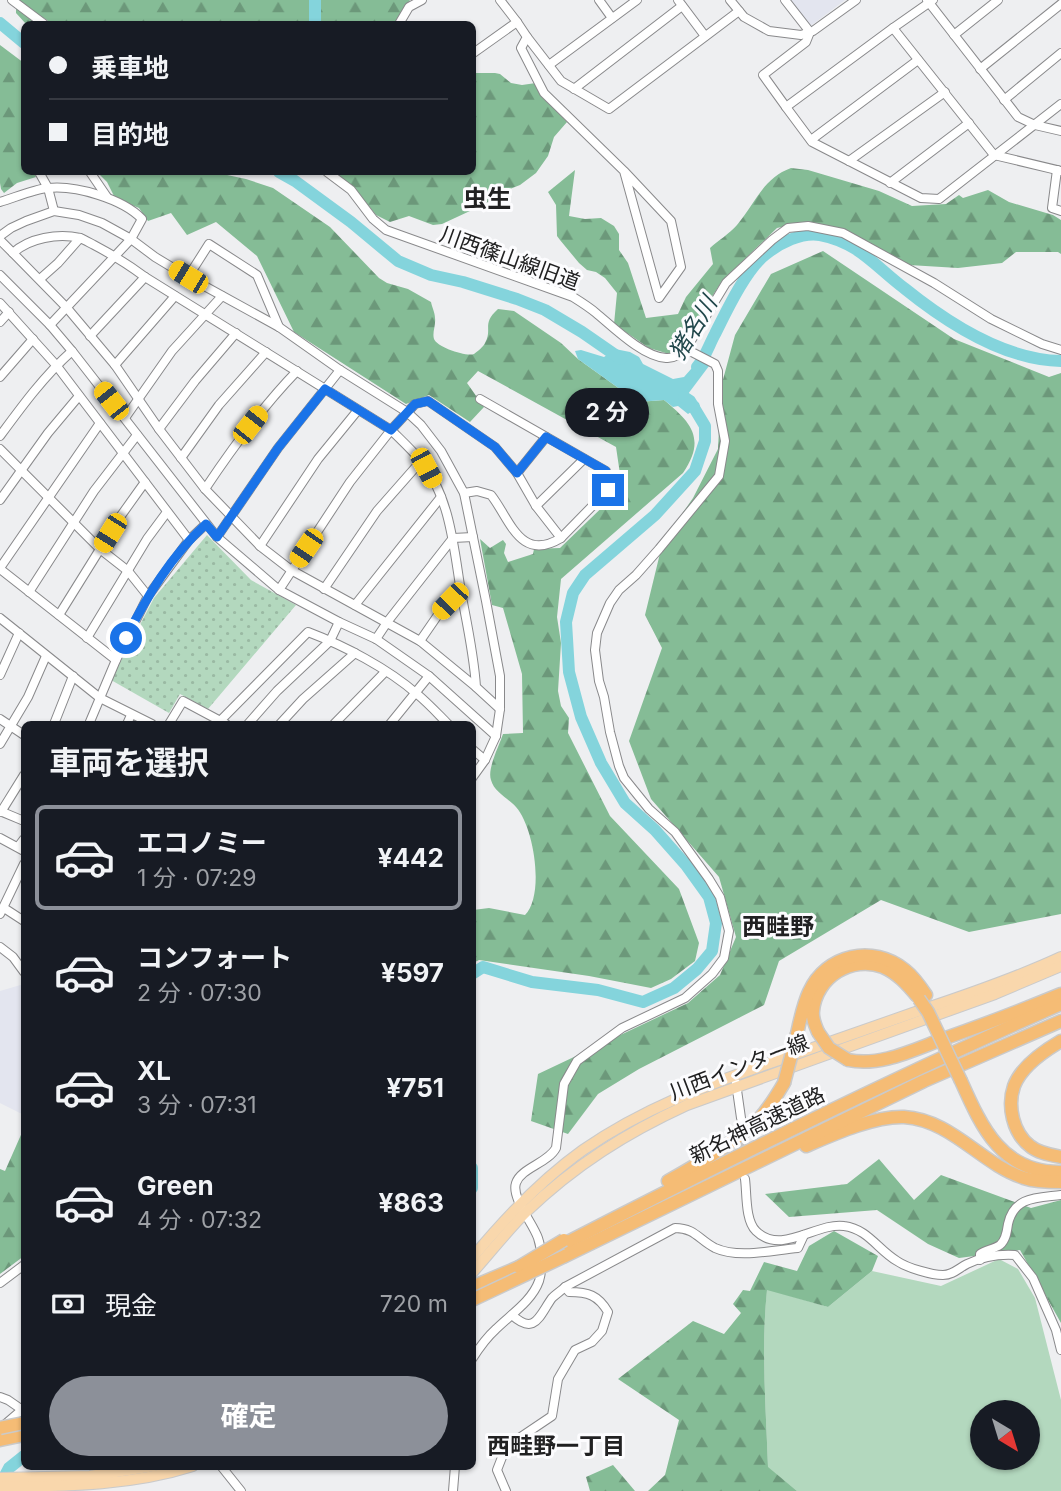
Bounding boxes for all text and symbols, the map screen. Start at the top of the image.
text: 乗車地 [91,52,169,83]
text: 目的地 [91,119,169,150]
district label: 虫生 [463,184,511,213]
street label: 川西篠山線旧道 [437,221,583,295]
car [165,257,212,297]
water label: 猪名川 [663,289,724,365]
car [90,378,133,424]
callout: 2 分 [566,388,650,438]
text: 2 分 [586,398,628,426]
car [229,402,272,448]
car [407,445,446,491]
route end [592,474,624,506]
car [90,510,131,556]
car [286,525,327,571]
car [428,579,473,623]
route start [110,622,142,654]
text: 車両を選択 [49,743,209,782]
icon: car [53,826,116,889]
text: エコノミー [137,827,267,858]
text: ¥442 [378,842,444,873]
text: 1 分 · 07:29 [137,864,257,892]
district label: 西畦野 [742,912,814,941]
icon: car [53,941,116,1004]
text: コンフォート [137,942,292,973]
text: ¥597 [381,957,444,988]
text: 2 分 · 07:30 [137,979,262,1007]
street label: 川西インター線 [666,1029,812,1105]
text: XL [137,1055,171,1086]
icon: car [53,1056,116,1119]
text: ¥751 [386,1072,444,1103]
street label: 新名神高速道路 [685,1082,829,1168]
text: 3 分 · 07:31 [137,1091,257,1119]
text: Green [137,1170,214,1201]
icon: car [53,1171,116,1234]
text: ¥863 [379,1187,444,1218]
text: 4 分 · 07:32 [137,1206,262,1234]
icon: cash [49,1285,87,1323]
text: 現金 [105,1290,157,1321]
text: 720 m [380,1290,448,1318]
button: 確定 [49,1376,448,1456]
north arrow [970,1400,1040,1470]
map controls [970,1400,1040,1470]
district label: 西畦野一丁目 [487,1432,625,1460]

